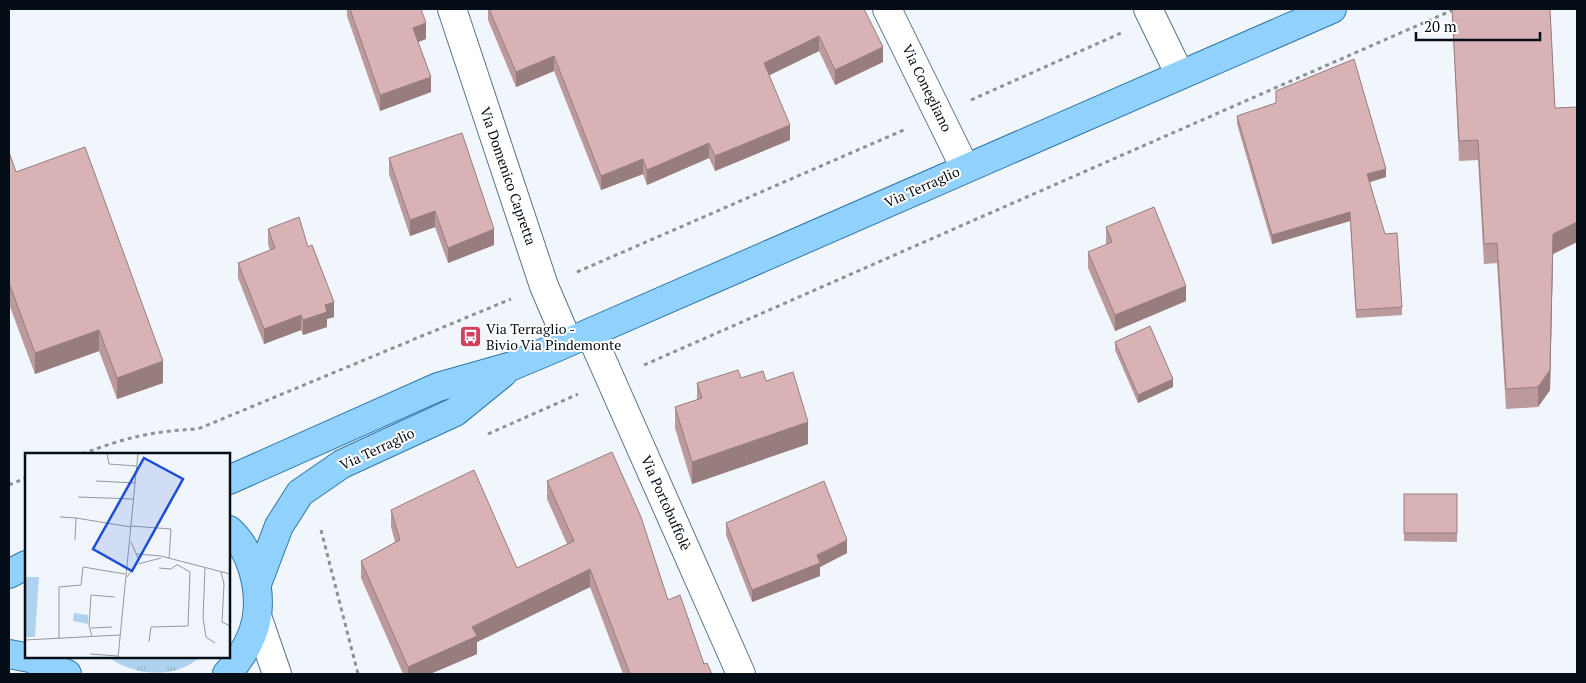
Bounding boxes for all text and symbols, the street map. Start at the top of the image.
scale bar [1416,10,1540,42]
text: 20 m [1424,16,1457,36]
street label: Via Conegliano [898,41,957,135]
street label: Via Domenico Capretta [476,104,541,247]
street label: Via Terraglio [881,161,963,212]
place label: Via Terraglio - Bivio Via Pindemonte [486,319,621,354]
bus stop icon: Via Terraglio - Bivio Via Pindemonte [458,325,482,349]
street label: Via Terraglio [336,423,417,474]
street label: Via Portobuffolè [637,452,696,553]
inset map [25,453,230,658]

